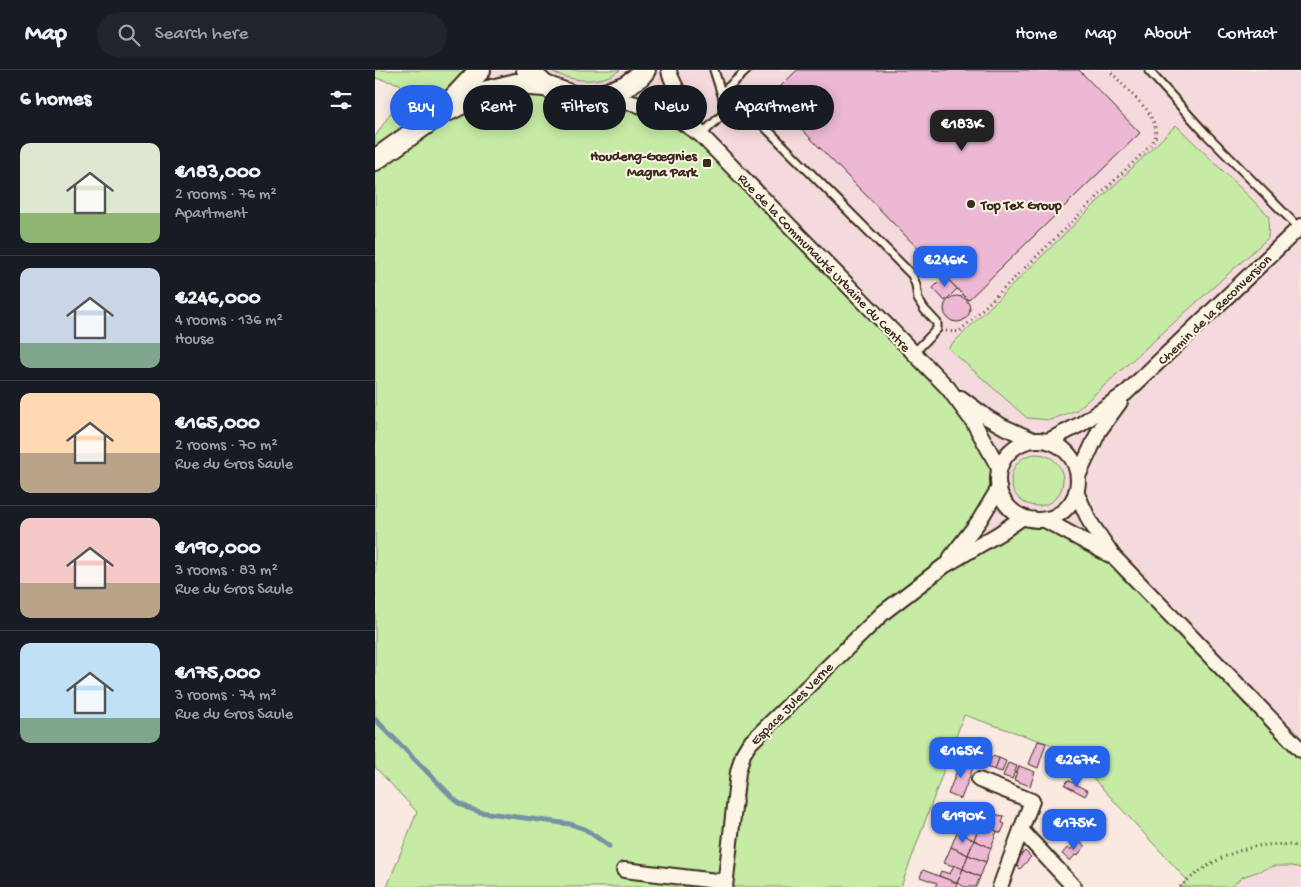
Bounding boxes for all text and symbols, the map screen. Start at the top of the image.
search box [97,12,447,57]
text: Map [25,20,67,49]
icon: search [115,21,143,49]
text: Search here [155,23,248,46]
text: Home [1015,24,1057,45]
text: Map [1085,24,1116,45]
text: About [1144,24,1190,45]
text: Contact [1218,24,1276,45]
chip: Buy [390,85,453,130]
chip: Rent [463,85,533,130]
chip: Filters [543,85,626,130]
chip: New [636,85,707,130]
chip: Apartment [717,85,834,130]
icon: filters [327,86,355,114]
text: 6 homes [20,88,91,113]
pin: €183K [927,109,997,152]
text: €183K [941,116,983,135]
place label: Houdeng-Gœgnies Magna Park [590,149,699,182]
marker: Houdeng-Gœgnies Magna Park [701,157,713,169]
text: €183,000 [175,161,261,186]
icon: home [60,163,120,223]
street label: Rue de la Communauté Urbaine du Centre [733,171,914,357]
text: 2 rooms · 76 m² [175,186,277,205]
marker: Top Tex Group [965,198,977,210]
place label: Top Tex Group [980,198,1062,215]
text: Apartment [175,205,247,224]
pin: €246K [910,246,980,288]
text: €246K [924,252,966,271]
street label: Chemin de la Reconversion [1155,252,1277,370]
text: €246,000 [175,287,261,312]
icon: home [60,288,120,348]
text: 4 rooms · 136 m² [175,312,283,331]
text: House [175,331,214,350]
text: €165,000 [175,412,260,437]
icon: home [60,413,120,473]
text: 2 rooms · 70 m² [175,437,278,456]
text: Rue du Gros Saule [175,456,293,475]
text: €190,000 [175,537,261,562]
icon: home [60,538,120,598]
text: 3 rooms · 83 m² [175,562,278,581]
text: Rue du Gros Saule [175,581,293,600]
street label: Espace Jules Verne [748,659,838,750]
text: €175,000 [175,662,260,687]
icon: home [60,663,120,723]
text: 3 rooms · 74 m² [175,687,277,706]
text: Rue du Gros Saule [175,706,293,725]
pin: €165K [926,736,996,779]
text: €165K [940,743,982,762]
pin: €267K [1042,746,1112,788]
text: €267K [1056,752,1098,771]
pin: €190K [928,802,998,844]
text: €190K [942,808,984,827]
pin: €175K [1039,808,1109,851]
text: €175K [1053,815,1095,834]

